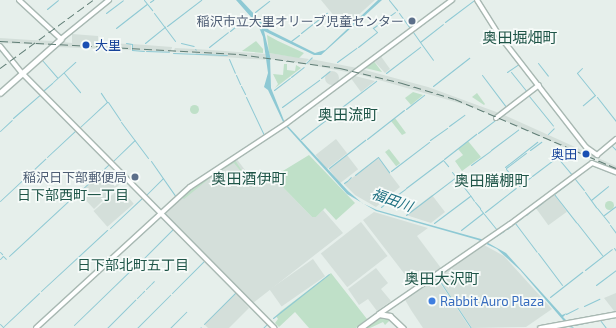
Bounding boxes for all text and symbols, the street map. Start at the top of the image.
place label: 稲沢市立大里オリーブ児童センター [196,13,404,29]
marker: 稲沢市立大里オリーブ児童センター [407,16,417,26]
district label: 奥田堀畑町 [483,29,557,47]
place label: 大里 [95,37,121,53]
marker: 大里 [80,39,92,51]
district label: 奥田流町 [318,106,378,124]
place label: 奥田 [551,146,577,162]
marker: 奥田 [580,148,592,160]
place label: 稲沢日下部郵便局 [23,169,127,185]
district label: 奥田酒伊町 [212,170,286,188]
marker: 稲沢日下部郵便局 [130,172,140,182]
district label: 奥田膳棚町 [455,172,529,190]
water label: 福田川 [369,185,415,215]
district label: 日下部西町一丁目 [17,187,129,203]
district label: 日下部北町五丁目 [77,257,189,273]
district label: 奥田大沢町 [405,270,479,288]
place label: Rabbit Auro Plaza [440,293,544,309]
marker: Rabbit Auro Plaza [427,296,437,306]

